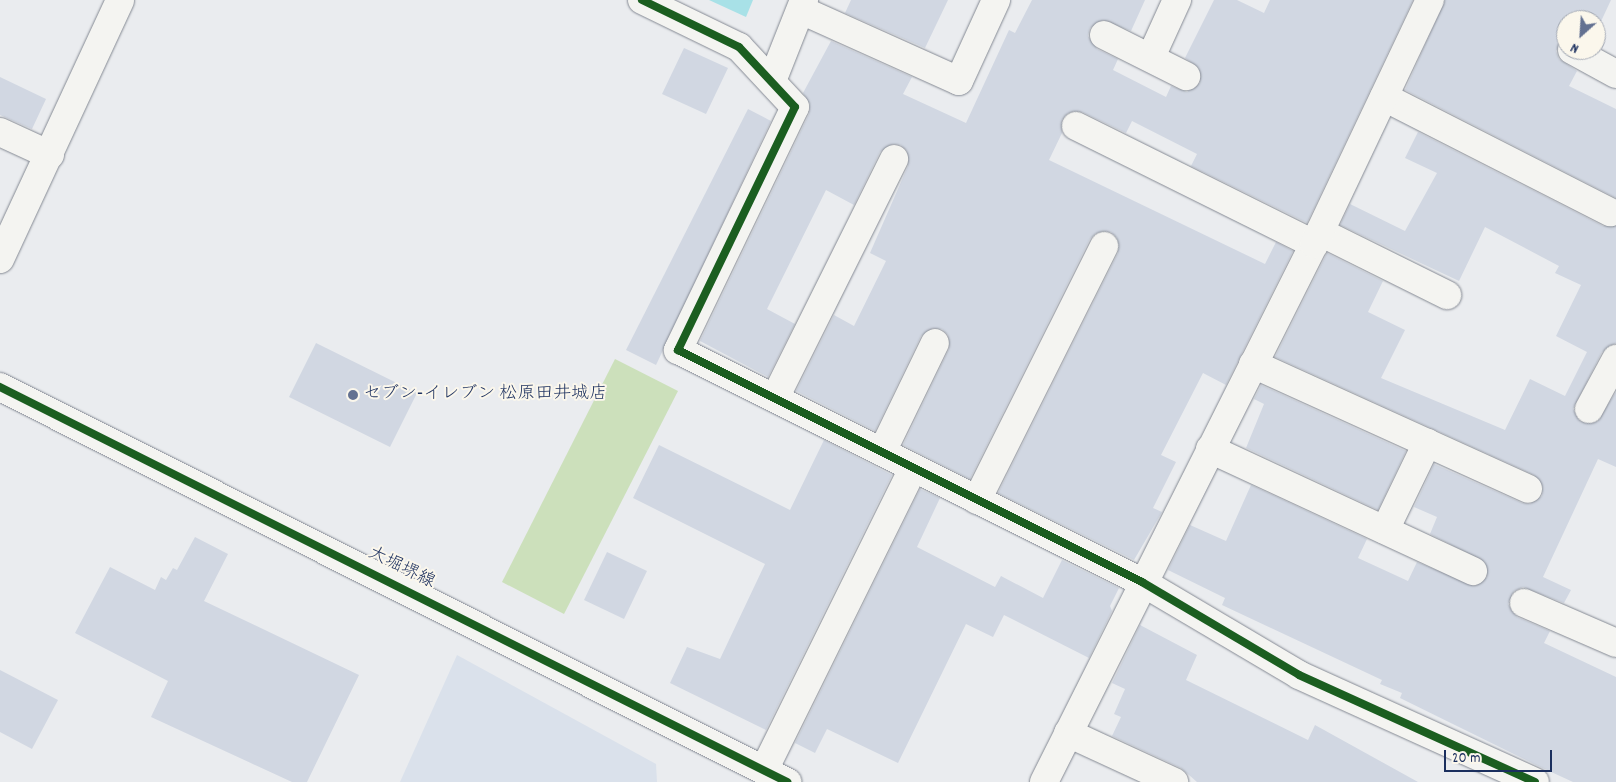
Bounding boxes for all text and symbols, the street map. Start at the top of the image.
north arrow [1556,10,1606,60]
text: N [1567,37,1582,58]
place label: セブン-イレブン 松原田井城店 [363,384,607,406]
marker: セブン-イレブン 松原田井城店 [347,389,359,401]
street label: 大堀堺線 [364,544,438,594]
scale bar [1446,740,1554,772]
text: 20 m [1452,748,1480,770]

